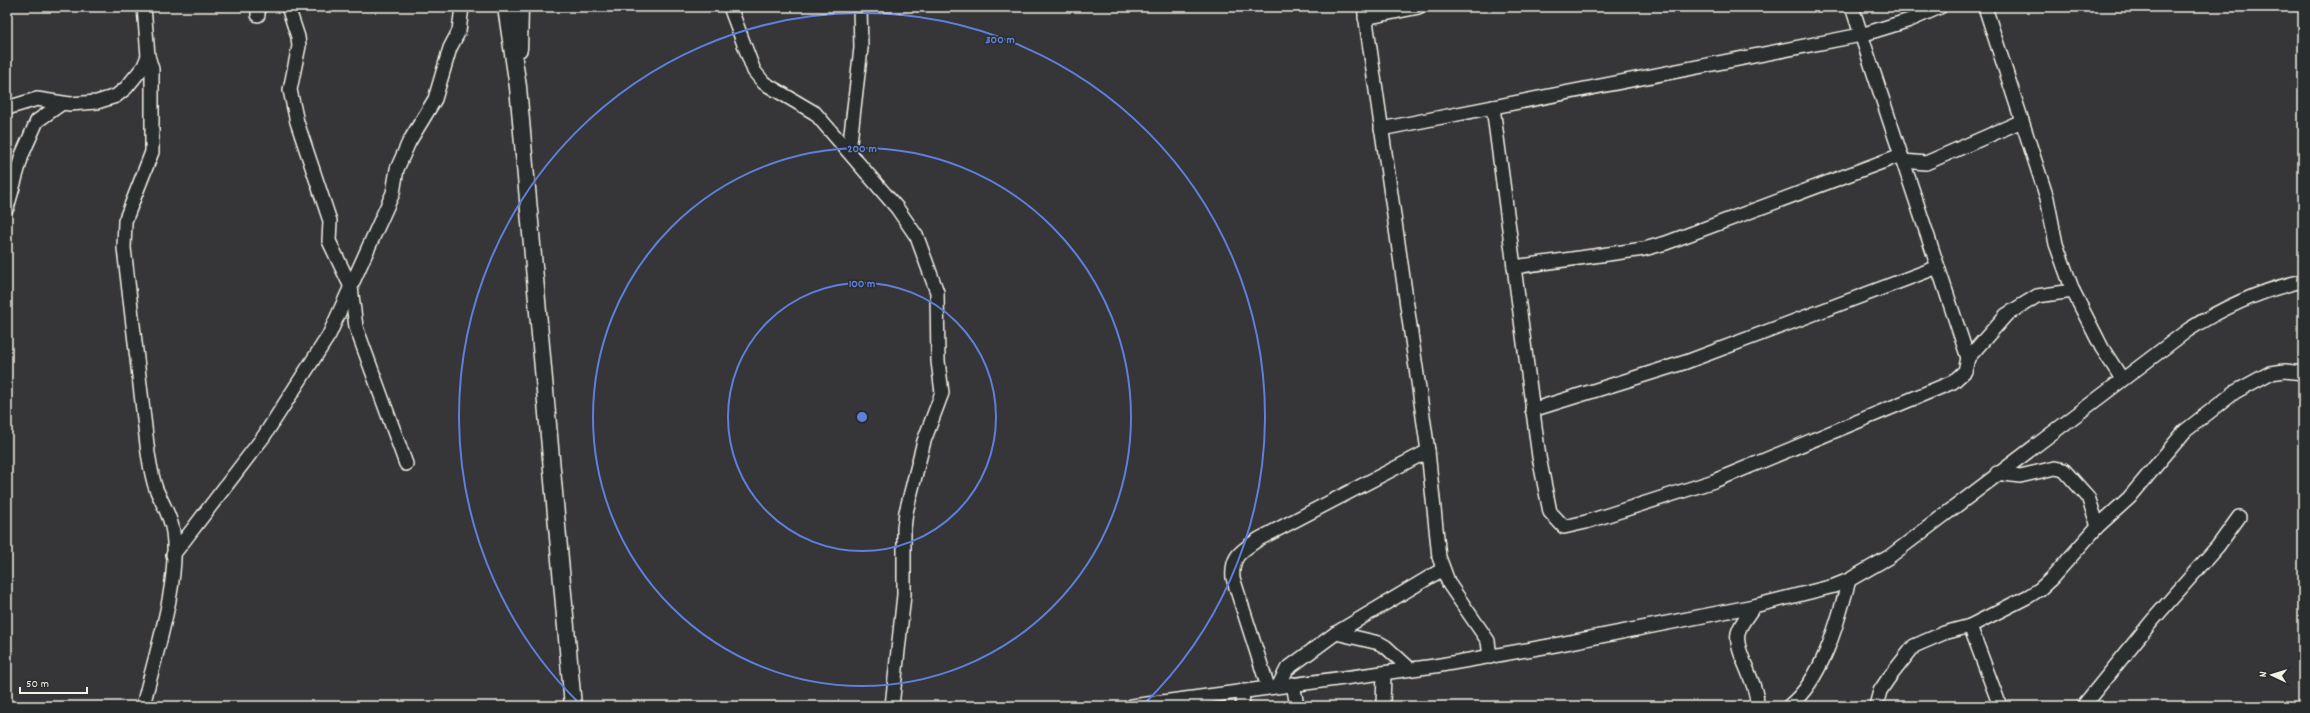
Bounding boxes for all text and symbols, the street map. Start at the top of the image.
text: 300 m [985,32,1015,49]
text: 200 m [847,141,877,158]
text: 100 m [849,276,875,293]
centre of rings [855,410,869,424]
north arrow [2252,655,2292,695]
scale bar [20,669,87,695]
text: N [2256,671,2272,678]
text: 50 m [26,676,49,693]

